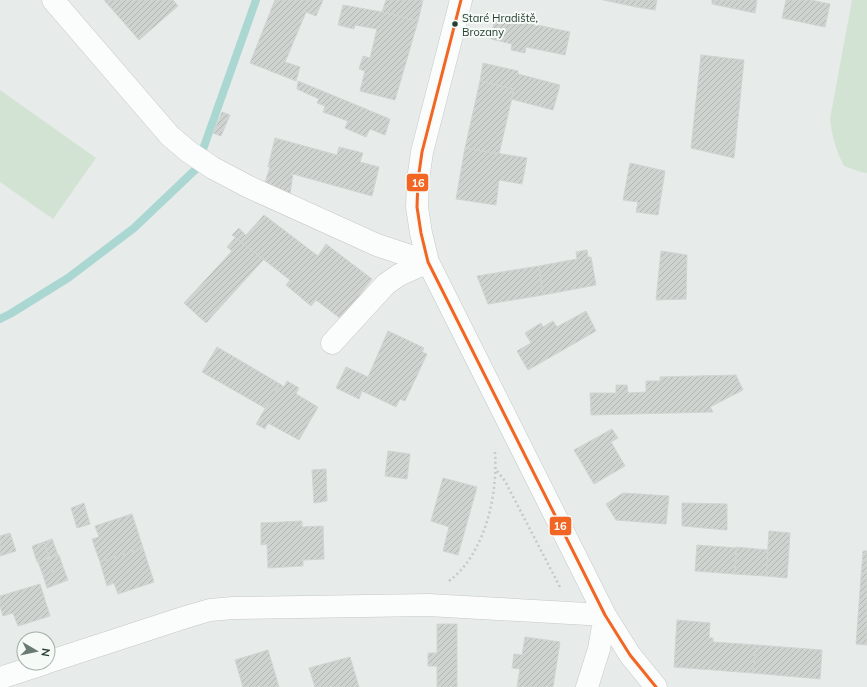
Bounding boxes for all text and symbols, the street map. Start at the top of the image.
place label: Staré Hradiště, Brozany [462,11,538,39]
marker: Staré Hradiště, Brozany [450,19,460,29]
line badge: 16 [406,173,429,192]
text: 16 [411,176,425,190]
line badge: 16 [549,516,572,536]
text: 16 [553,519,567,533]
north arrow [16,631,56,671]
text: N [38,647,53,658]

